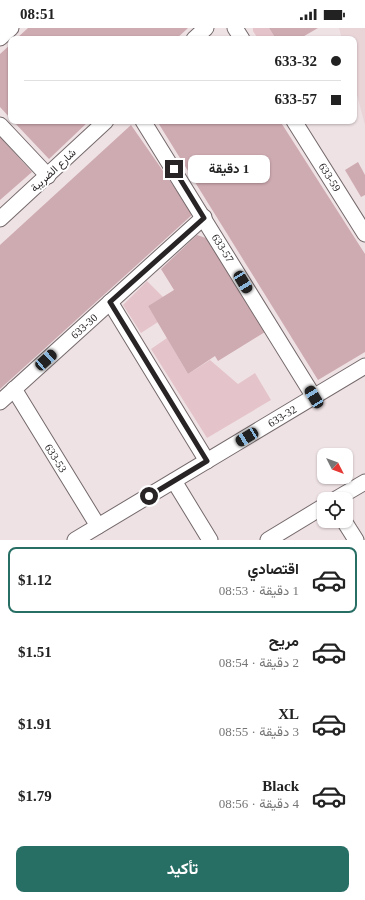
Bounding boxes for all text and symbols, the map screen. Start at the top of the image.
text: 08:51 [20,6,55,22]
text: 633-32 [275,53,317,69]
text: 633-57 [275,91,317,107]
street label: شارع الضريبة [28,146,80,195]
callout: 1 دقيقة [188,155,270,183]
route end [165,160,183,178]
text: 1 دقيقة [209,161,249,176]
street label: 633-59 [317,161,344,194]
street label: 633-57 [210,232,237,265]
car [232,269,254,295]
street label: 633-30 [68,311,100,341]
car [33,348,59,372]
car [303,384,325,410]
street label: 633-32 [266,403,298,429]
car [234,426,260,448]
street label: 633-53 [43,442,70,475]
north arrow [317,448,353,484]
map controls [317,448,353,528]
route start [140,487,158,505]
button: locate [317,492,353,528]
text: اقتصادي [247,561,299,577]
icon: car [311,562,347,598]
text: $1.12 [18,572,52,588]
text: 1 دقيقة · 08:53 [219,583,299,598]
text: مريح [269,633,299,649]
icon: car [311,634,347,670]
text: $1.51 [18,644,52,660]
text: 2 دقيقة · 08:54 [219,655,299,670]
text: XL [278,706,299,722]
icon: car [311,706,347,742]
text: $1.91 [18,716,52,732]
text: 3 دقيقة · 08:55 [219,724,299,739]
text: Black [262,778,299,794]
icon: car [311,778,347,814]
text: $1.79 [18,788,52,804]
text: 4 دقيقة · 08:56 [219,796,299,811]
button: تأكيد [16,846,349,892]

